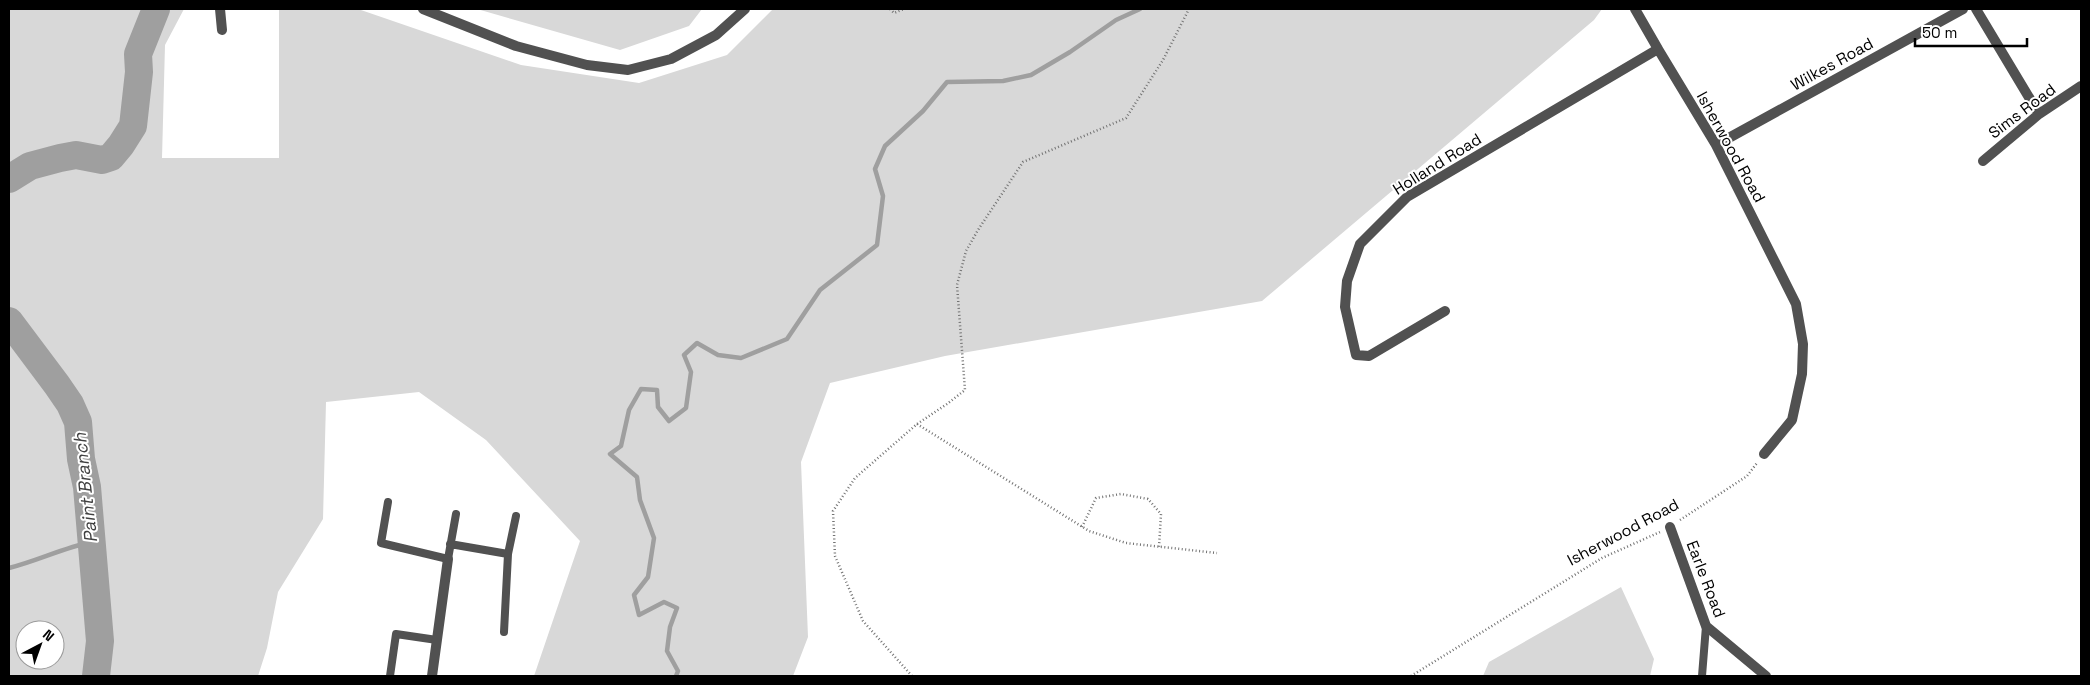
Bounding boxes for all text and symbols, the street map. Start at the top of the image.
scale bar [1915,15,2028,47]
text: 50 m [1922,23,1957,42]
street label: Wilkes Road [1787,33,1877,95]
street label: Sims Road [1984,79,2060,143]
street label: Isherwood Road [1692,88,1770,206]
street label: Holland Road [1389,128,1485,200]
water label: Paint Branch [68,431,102,544]
street label: Isherwood Road [1563,494,1683,570]
street label: Earle Road [1682,537,1730,621]
north arrow [15,620,65,670]
text: N [39,625,58,645]

